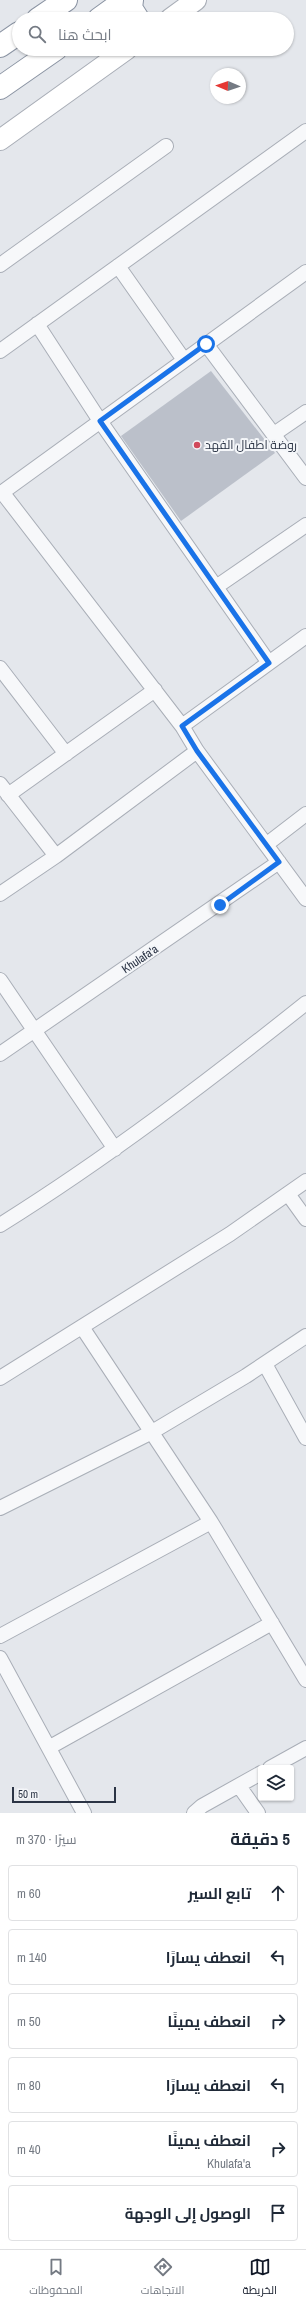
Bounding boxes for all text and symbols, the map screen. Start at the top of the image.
search box [12,12,294,56]
icon: search [26,23,48,45]
text: ابحث هنا [58,24,112,45]
north arrow [210,68,246,104]
route start [197,335,215,353]
place label: روضة اطفال الفهد [205,437,297,453]
marker: روضة اطفال الفهد [192,440,202,450]
route end [211,896,229,914]
street label: Khulafa'a [119,941,162,977]
map controls [258,1765,294,1801]
button: layers [258,1765,294,1801]
scale bar [12,1785,116,1804]
text: 50 m [18,1787,38,1801]
text: 5 دقيقة [230,1827,290,1850]
text: سيرًا · 370 m [16,1831,77,1848]
icon: ahead [267,1882,289,1904]
text: تابع السير [188,1883,251,1904]
text: 60 m [17,1885,41,1902]
icon: left [267,1946,289,1968]
text: انعطف يسارًا [166,1947,251,1968]
text: 140 m [17,1949,47,1966]
icon: right [267,2010,289,2032]
text: انعطف يمينًا [168,2011,251,2032]
text: 50 m [17,2013,41,2030]
icon: left [267,2074,289,2096]
text: انعطف يسارًا [166,2075,251,2096]
text: 80 m [17,2077,41,2094]
text: انعطف يمينًا [168,2130,251,2151]
icon: right [267,2138,289,2160]
text: 40 m [17,2141,41,2158]
text: Khulafa'a [207,2155,251,2172]
icon: arrive [267,2202,289,2224]
text: الوصول إلى الوجهة [125,2203,251,2224]
tab: المحفوظات [29,2256,83,2300]
tab: الاتجاهات [141,2256,184,2300]
tab: الخريطة [243,2256,277,2300]

